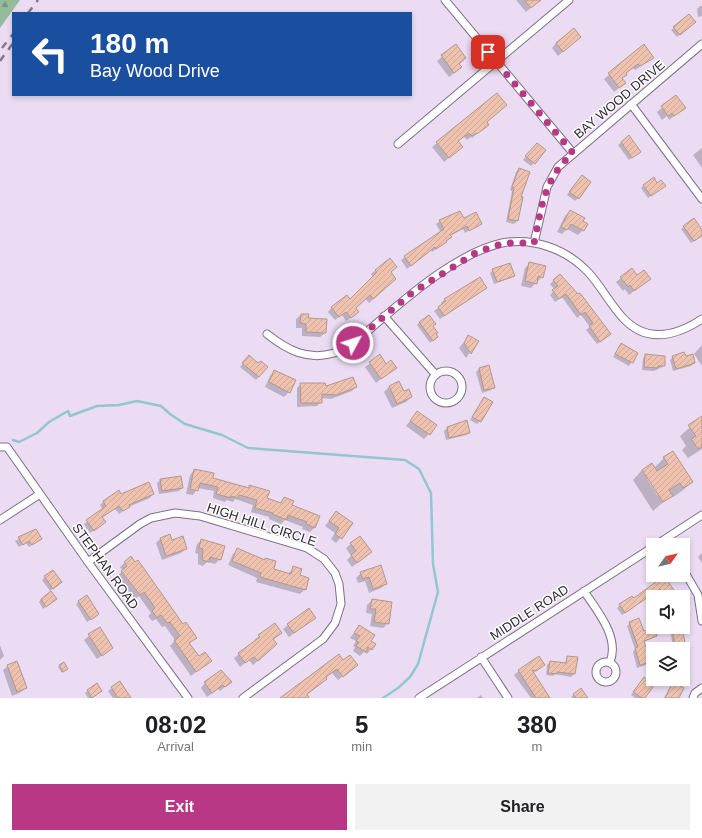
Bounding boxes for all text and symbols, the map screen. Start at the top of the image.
icon: left [24,28,76,80]
text: 180 m [90,28,169,59]
pin [471,35,505,69]
icon: arrive [477,41,499,63]
street label: BAY WOOD DRIVE [571,57,668,142]
text: Bay Wood Drive [90,61,220,81]
position arrow [332,322,374,364]
street label: HIGH HILL CIRCLE [205,500,319,549]
street label: STEPHAN ROAD [69,520,142,612]
north arrow [646,538,690,582]
map controls [646,538,690,686]
street label: MIDDLE ROAD [487,582,571,643]
button: sound [646,590,690,634]
button: layers [646,642,690,686]
text: 08:02 [145,711,206,738]
text: 5 [355,711,368,738]
text: 380 [517,711,557,738]
text: Arrival [157,739,194,754]
text: min [351,739,372,754]
text: m [532,739,542,754]
button: Exit [12,784,347,830]
button: Share [355,784,690,830]

